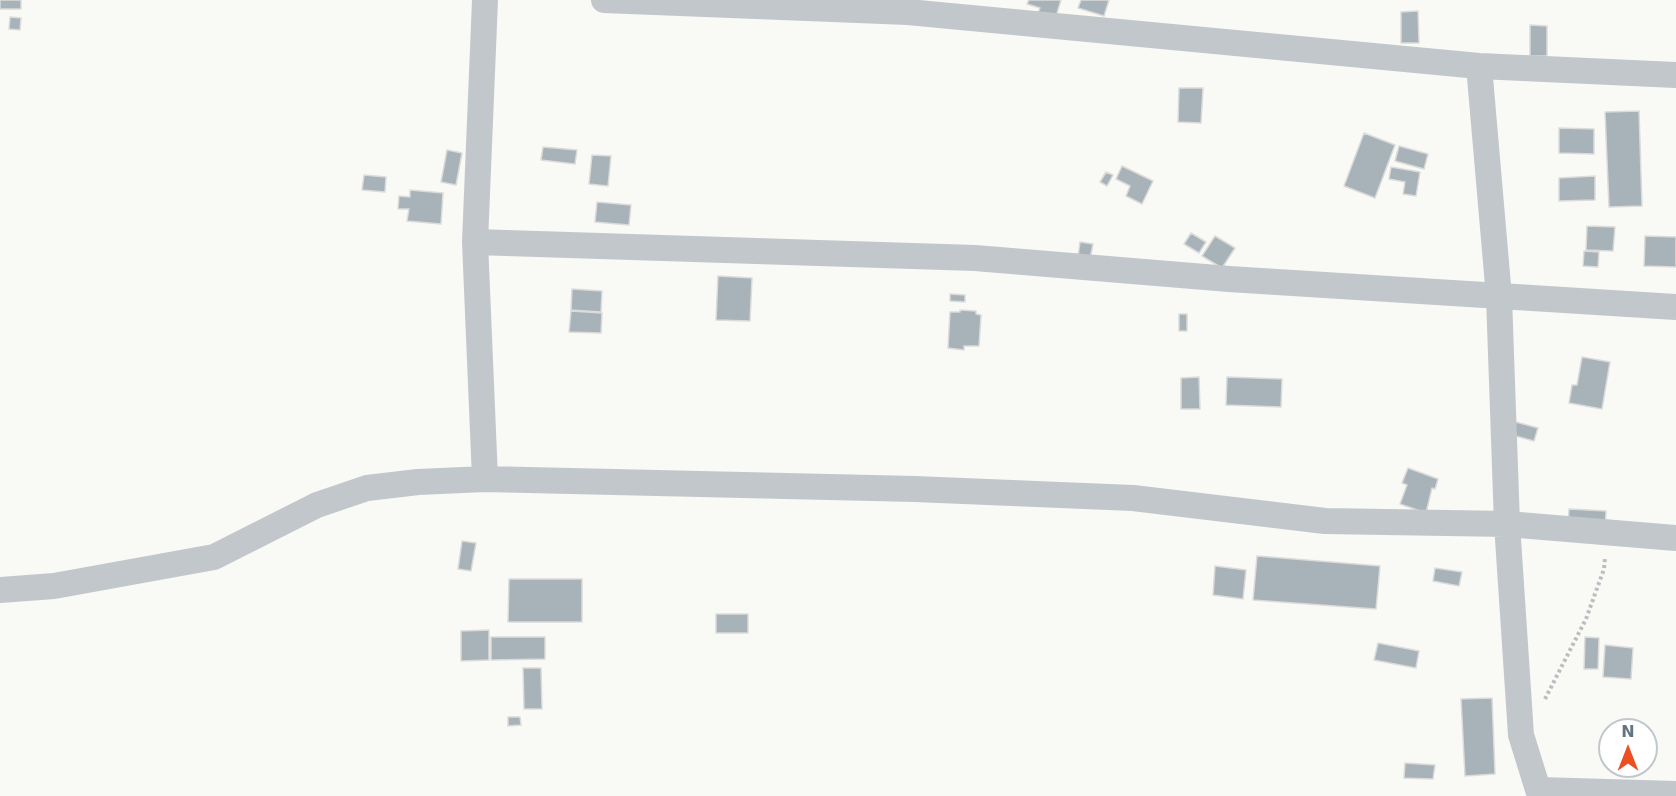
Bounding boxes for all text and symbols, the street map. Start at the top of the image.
north arrow [1598,718,1658,778]
text: N [1621,722,1635,741]

